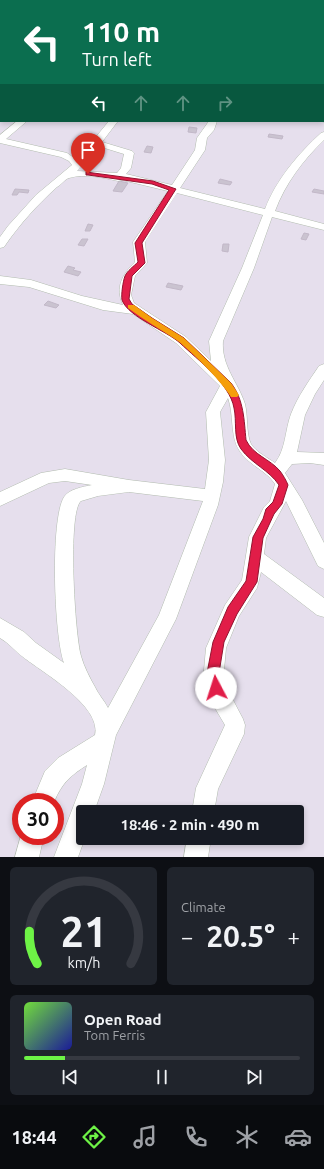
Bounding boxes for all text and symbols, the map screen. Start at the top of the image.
icon: left [16,16,68,68]
text: 110 m [82,16,160,47]
text: Turn left [82,49,152,69]
icon: left [88,92,110,114]
icon: ahead [130,92,152,114]
icon: ahead [172,92,194,114]
icon: right [214,92,236,114]
pin [71,133,105,174]
icon: arrive [77,139,99,161]
position arrow [195,667,237,709]
speed limit sign: 30 [12,793,64,845]
text: 18:46 · 2 min · 490 m [121,816,259,833]
text: Climate [181,900,226,914]
text: 21 [60,908,107,955]
text: 20.5° [206,919,275,953]
text: − [181,924,193,949]
text: + [288,924,300,949]
text: km/h [67,955,100,971]
text: Open Road [84,1011,161,1028]
text: Tom Ferris [84,1028,145,1042]
icon: previous [59,1066,81,1088]
icon: pause [151,1066,173,1088]
icon: next [243,1066,265,1088]
icon: directions [80,1123,108,1151]
icon: music [131,1123,159,1151]
icon: phone [182,1123,210,1151]
icon: climate [233,1123,261,1151]
icon: car [284,1123,312,1151]
text: 18:44 [12,1127,57,1147]

